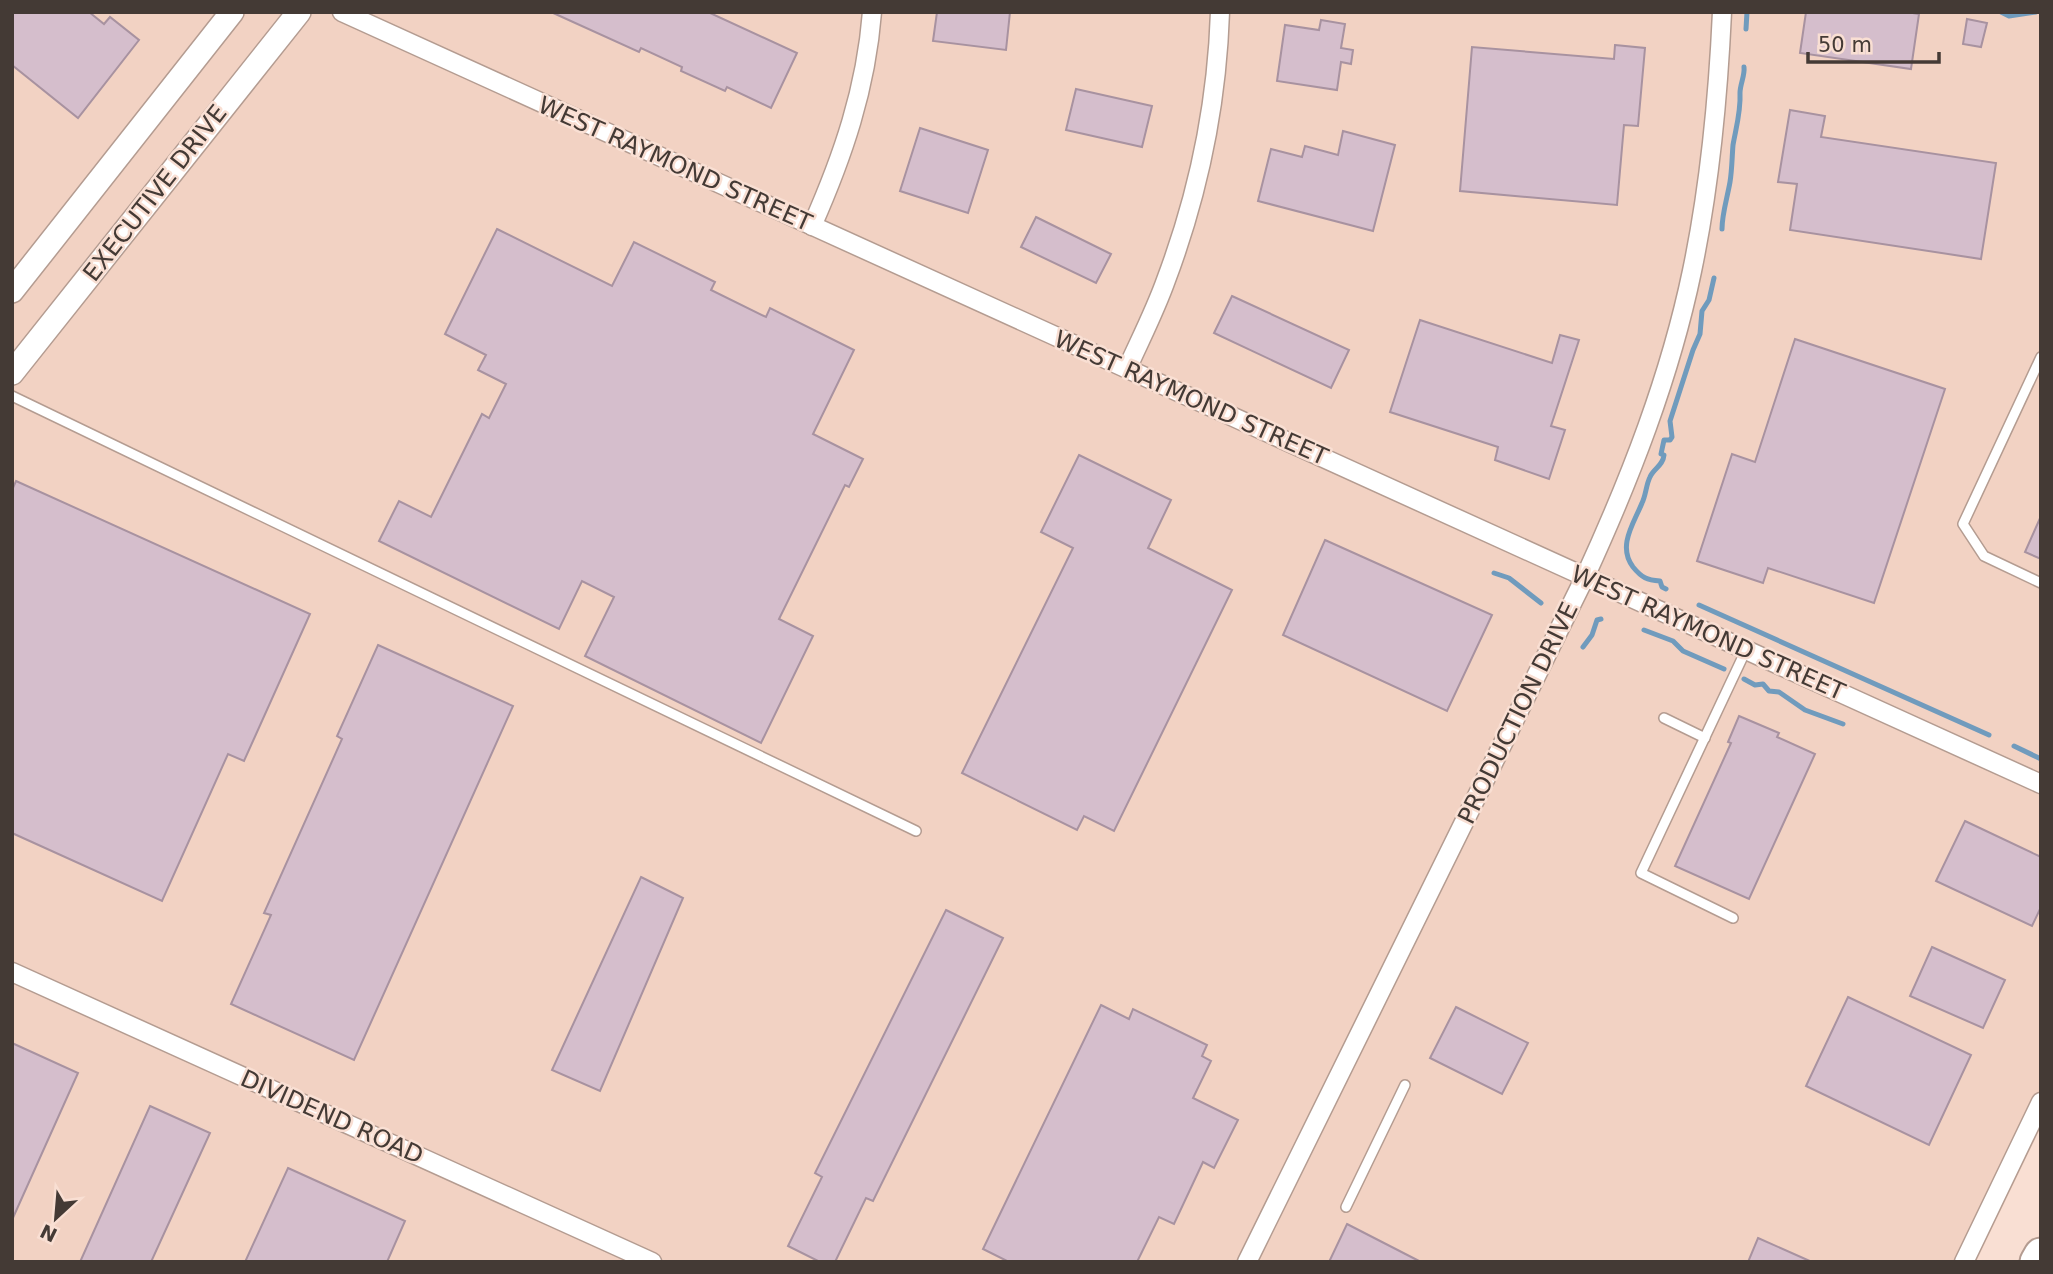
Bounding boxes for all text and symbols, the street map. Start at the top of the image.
scale bar [1808,21,1939,65]
text: 50 m [1818,33,1872,57]
street label: WEST RAYMOND STREET [534,91,816,237]
street label: EXECUTIVE DRIVE [78,99,232,287]
street label: WEST RAYMOND STREET [1050,325,1332,471]
street label: WEST RAYMOND STREET [1567,560,1849,706]
street label: PRODUCTION DRIVE [1452,598,1584,828]
street label: DIVIDEND ROAD [236,1064,428,1170]
north arrow [21,1183,91,1253]
text: N [37,1220,61,1247]

